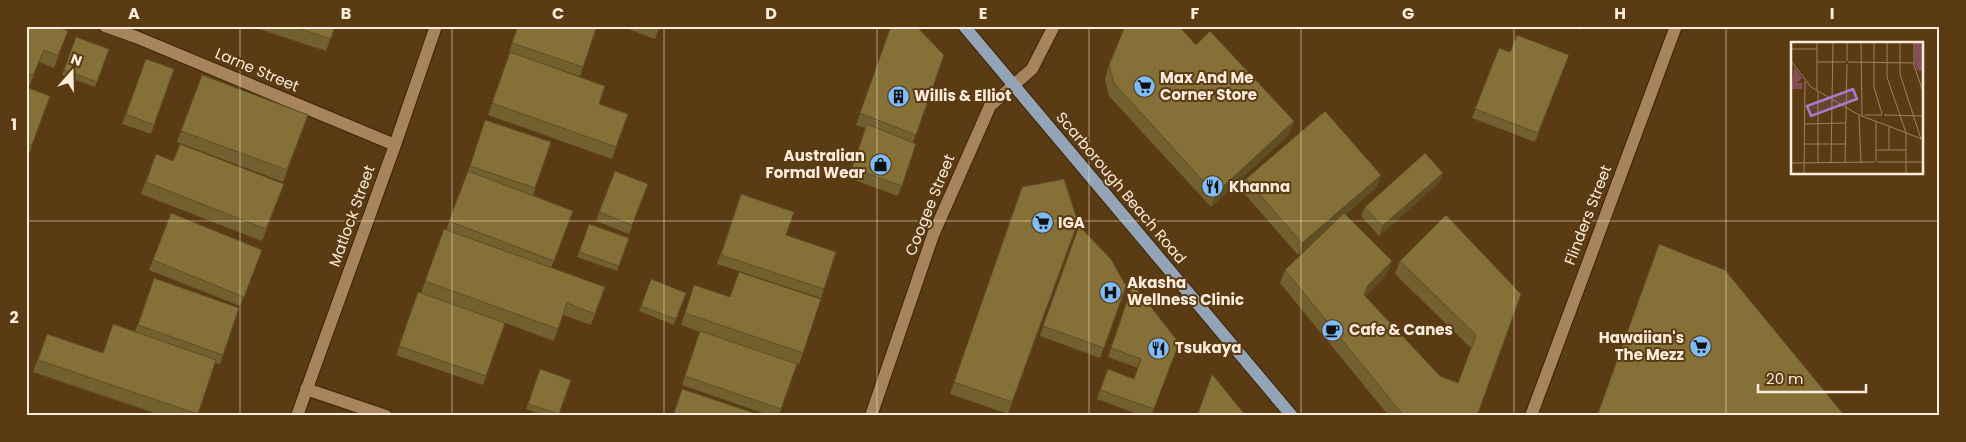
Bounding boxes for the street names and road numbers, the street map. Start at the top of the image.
street label: Larne Street [212,42,302,97]
street label: Scarborough Beach Road [1052,107,1191,268]
street label: Coogee Street [900,151,959,259]
street label: Matlock Street [323,162,380,269]
street label: Flinders Street [1559,162,1616,268]

